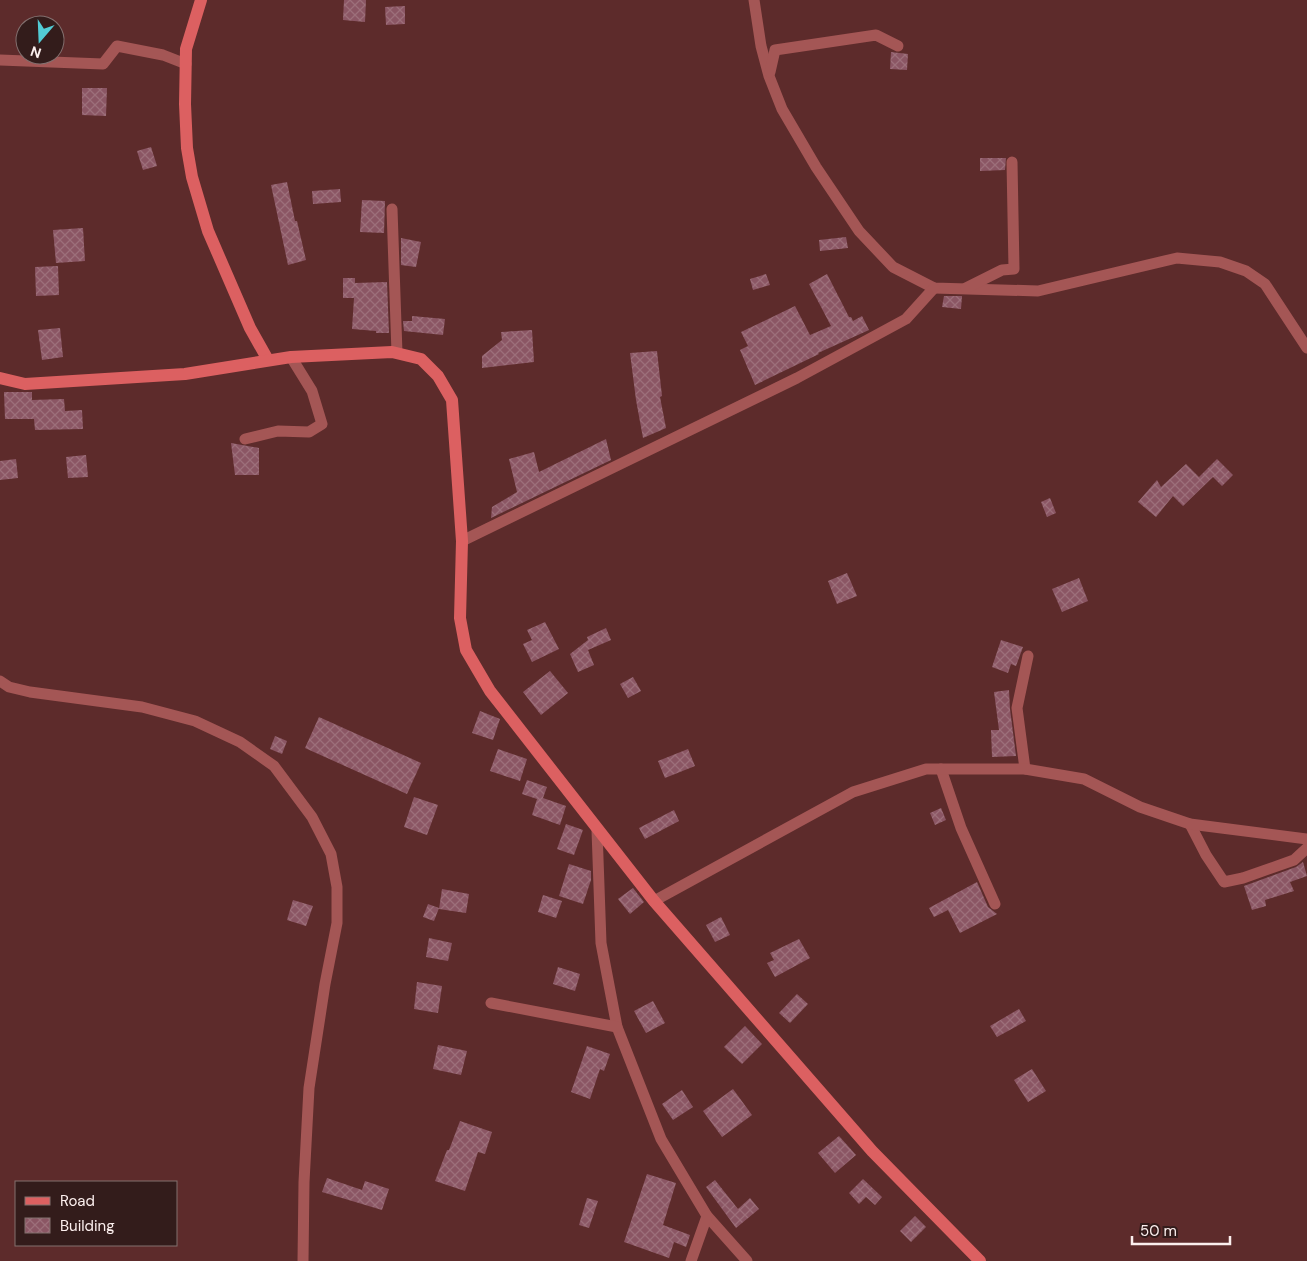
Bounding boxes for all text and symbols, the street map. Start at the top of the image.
north arrow [15,15,65,65]
text: N [28,42,44,62]
legend [15,1181,178,1246]
text: Road [60,1191,95,1211]
scale bar [1132,1214,1230,1246]
text: Building [60,1216,115,1236]
text: 50 m [1140,1221,1177,1241]

